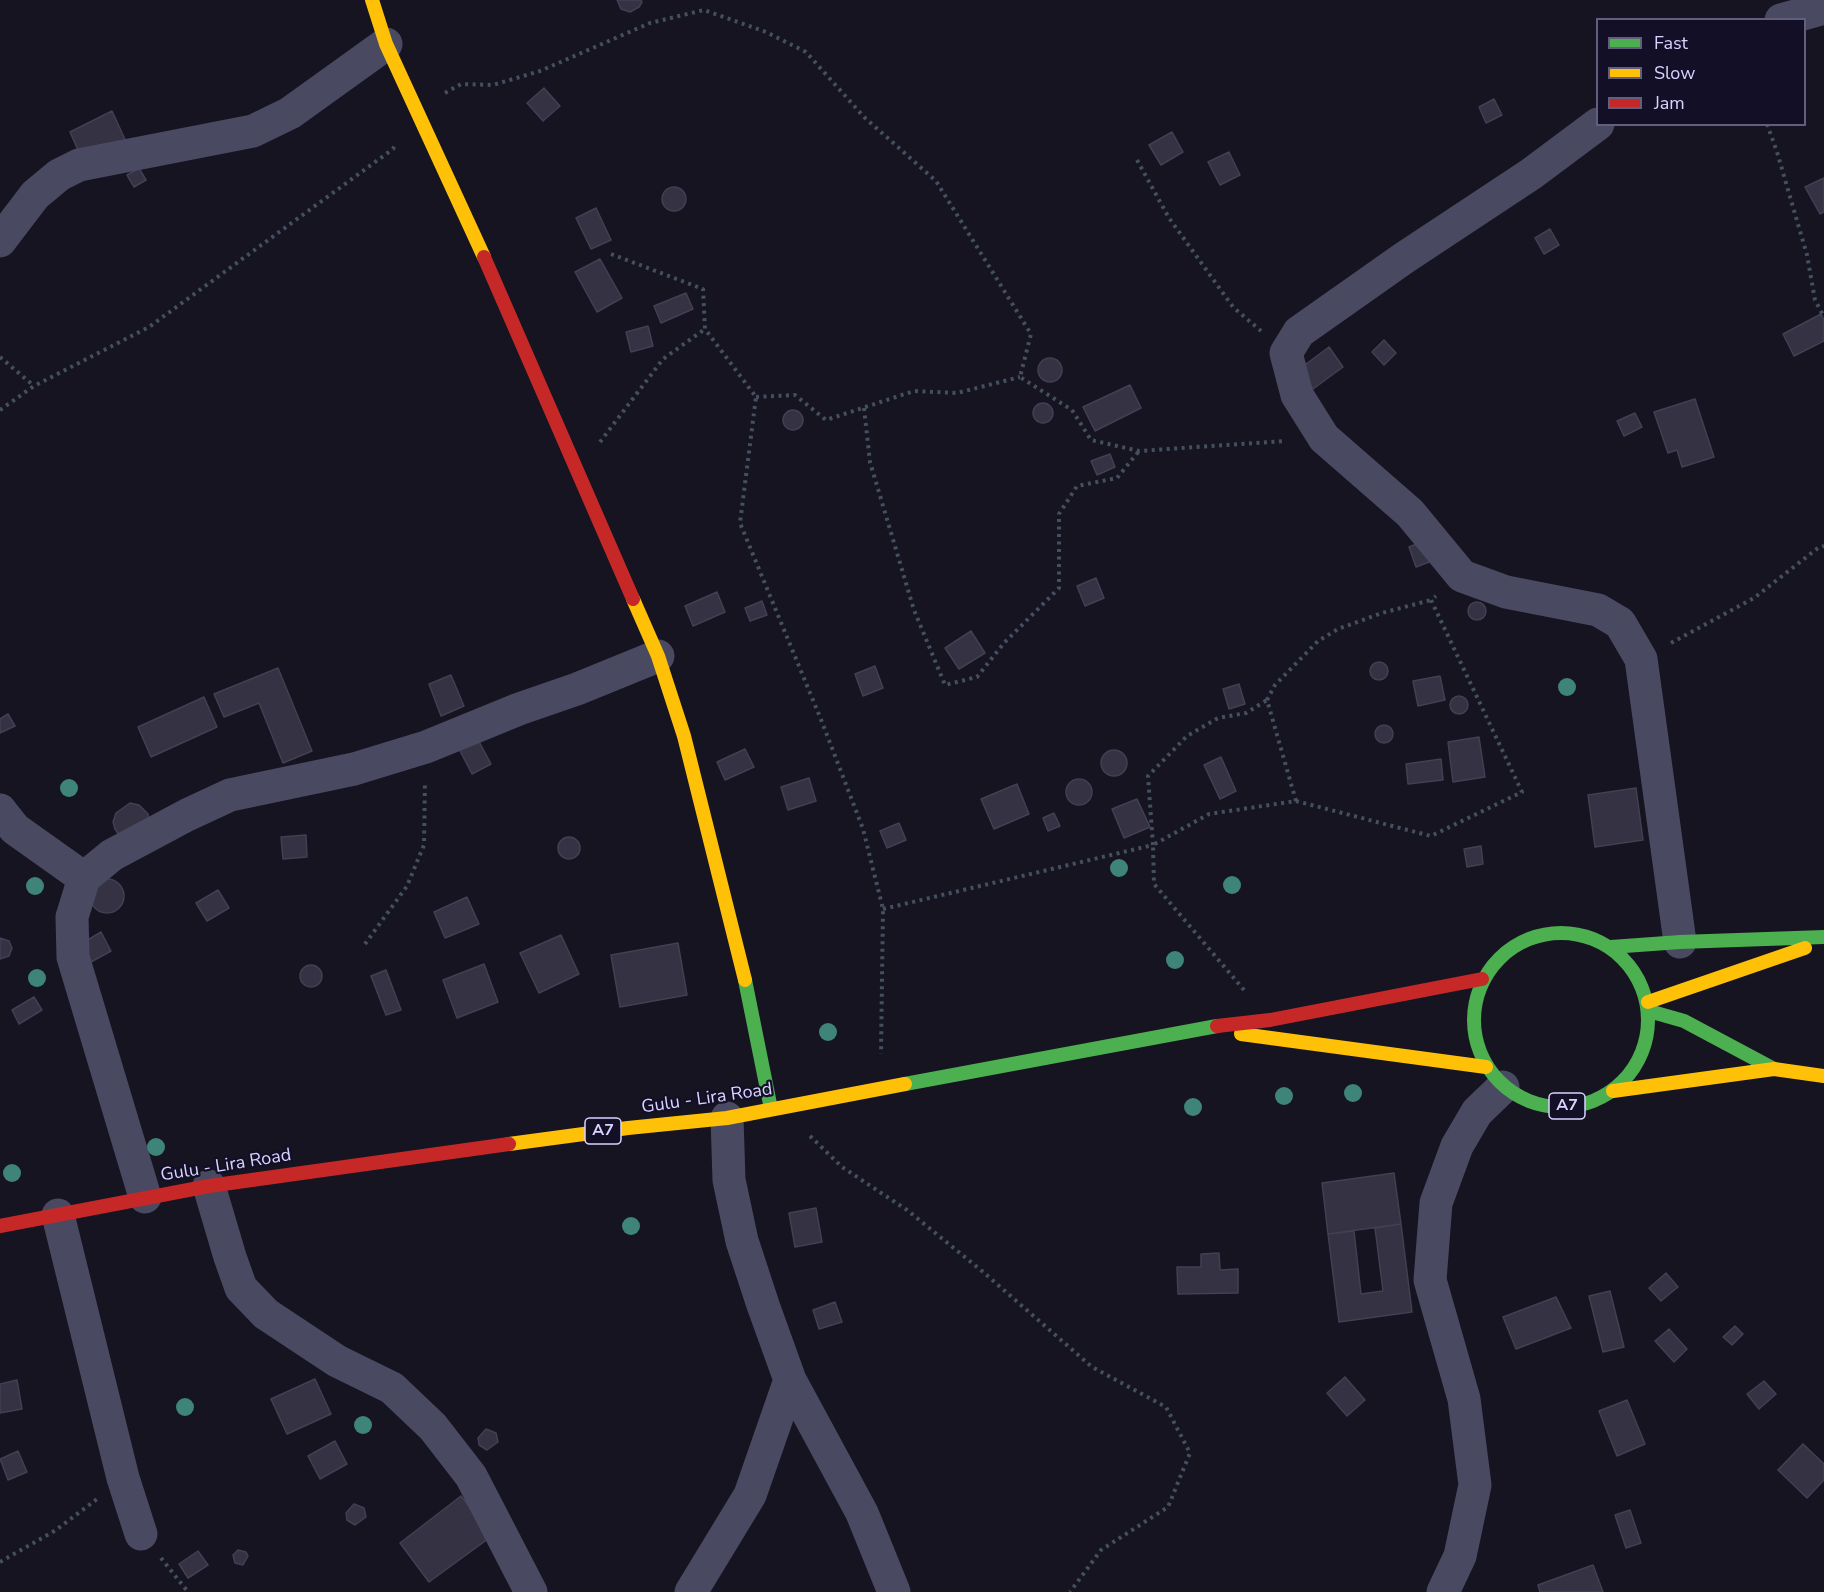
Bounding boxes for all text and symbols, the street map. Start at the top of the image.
legend [1596,18,1806,126]
text: Fast [1654,31,1688,55]
text: Slow [1654,61,1695,85]
text: Jam [1654,91,1685,115]
street label: Gulu - Lira Road [640,1079,774,1119]
road number: A7 [1549,1093,1585,1119]
road number: A7 [585,1118,621,1144]
street label: Gulu - Lira Road [159,1145,293,1187]

